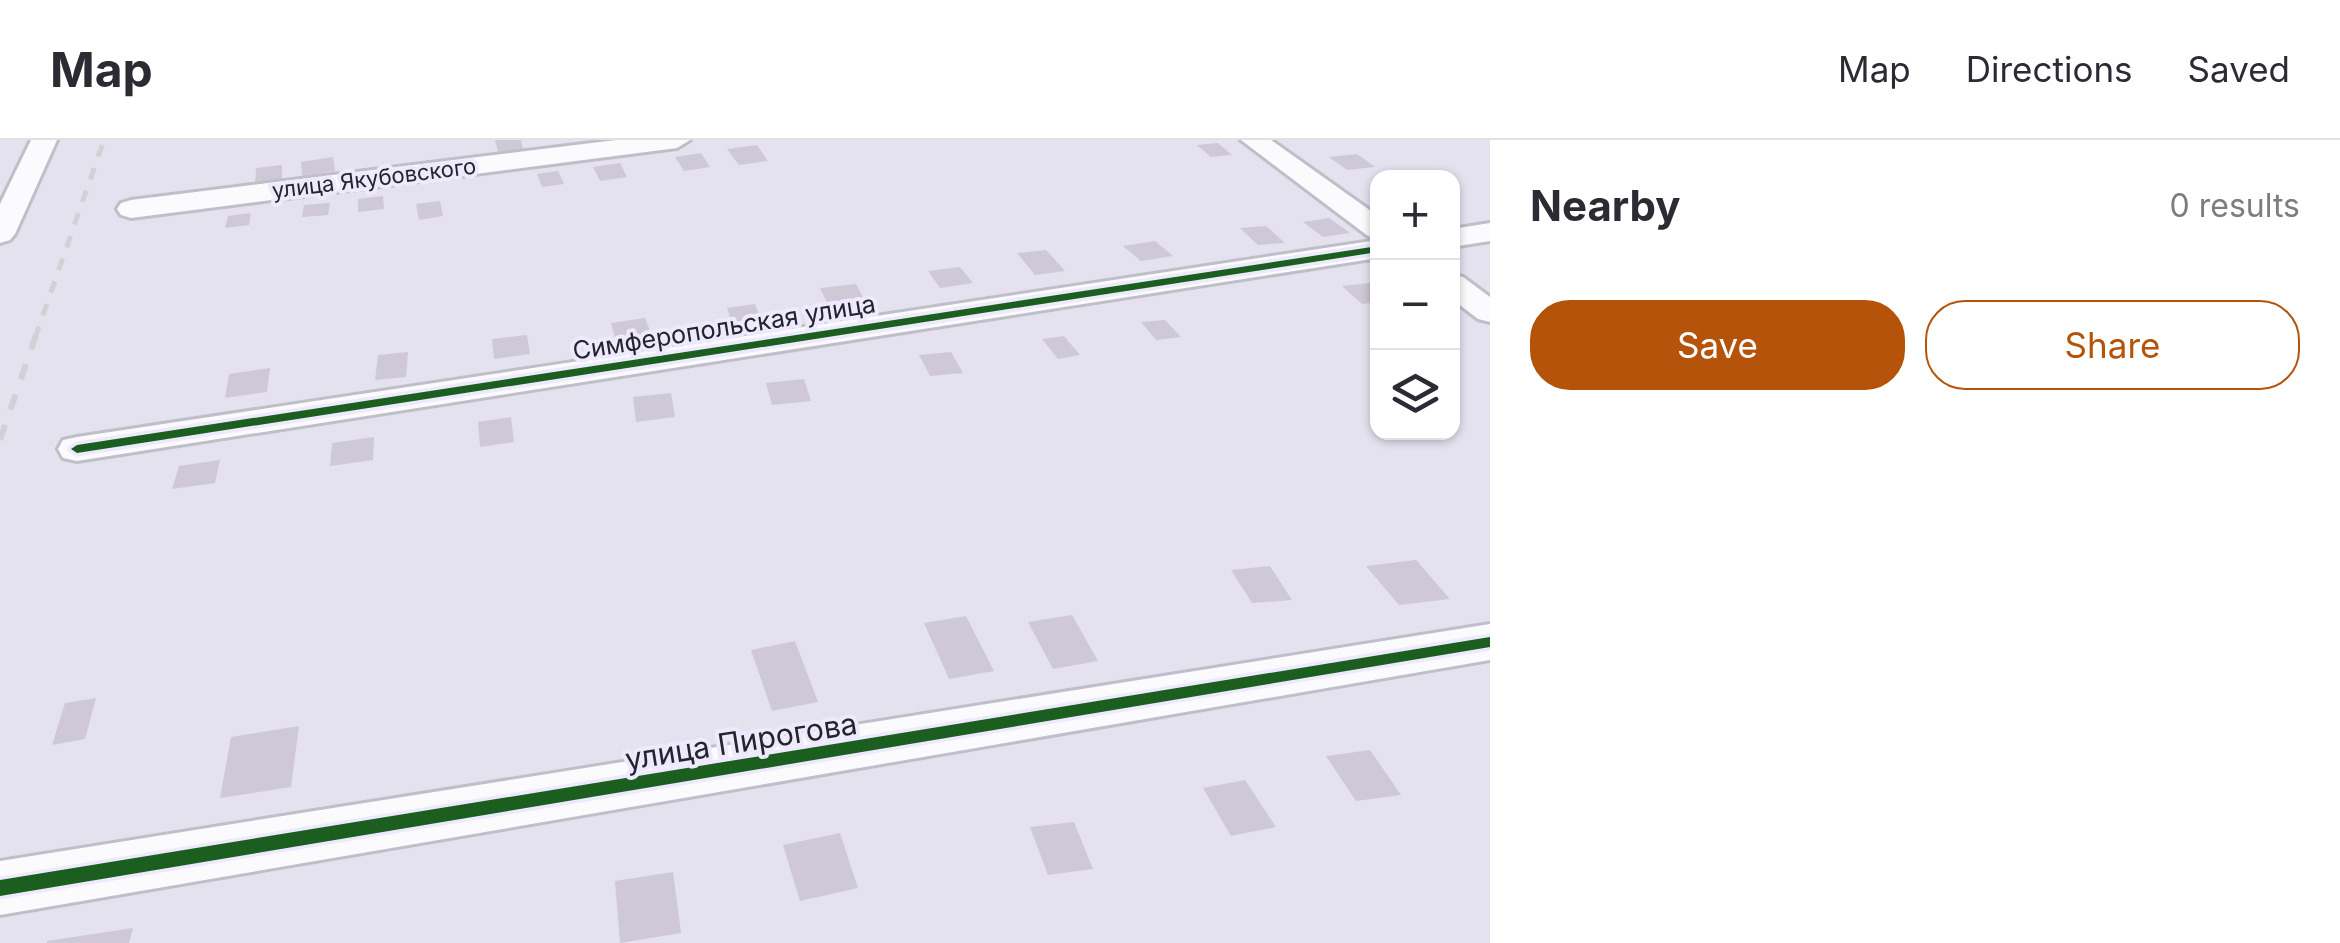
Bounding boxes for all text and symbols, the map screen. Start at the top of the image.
text: Map [50,40,153,99]
text: Map [1838,48,1911,90]
text: Directions [1966,48,2133,90]
text: Saved [2188,48,2290,90]
street label: улица Якубовского [270,153,478,203]
map controls [1370,170,1460,440]
button: + [1370,170,1460,260]
text: Nearby [1530,180,1681,231]
text: 0 results [2170,186,2300,225]
button: − [1370,260,1460,350]
street label: Симферопольская улица [570,288,878,366]
button: Save [1530,300,1905,390]
button: Share [1925,300,2300,390]
button: layers [1370,350,1460,440]
street label: улица Пирогова [622,705,860,777]

